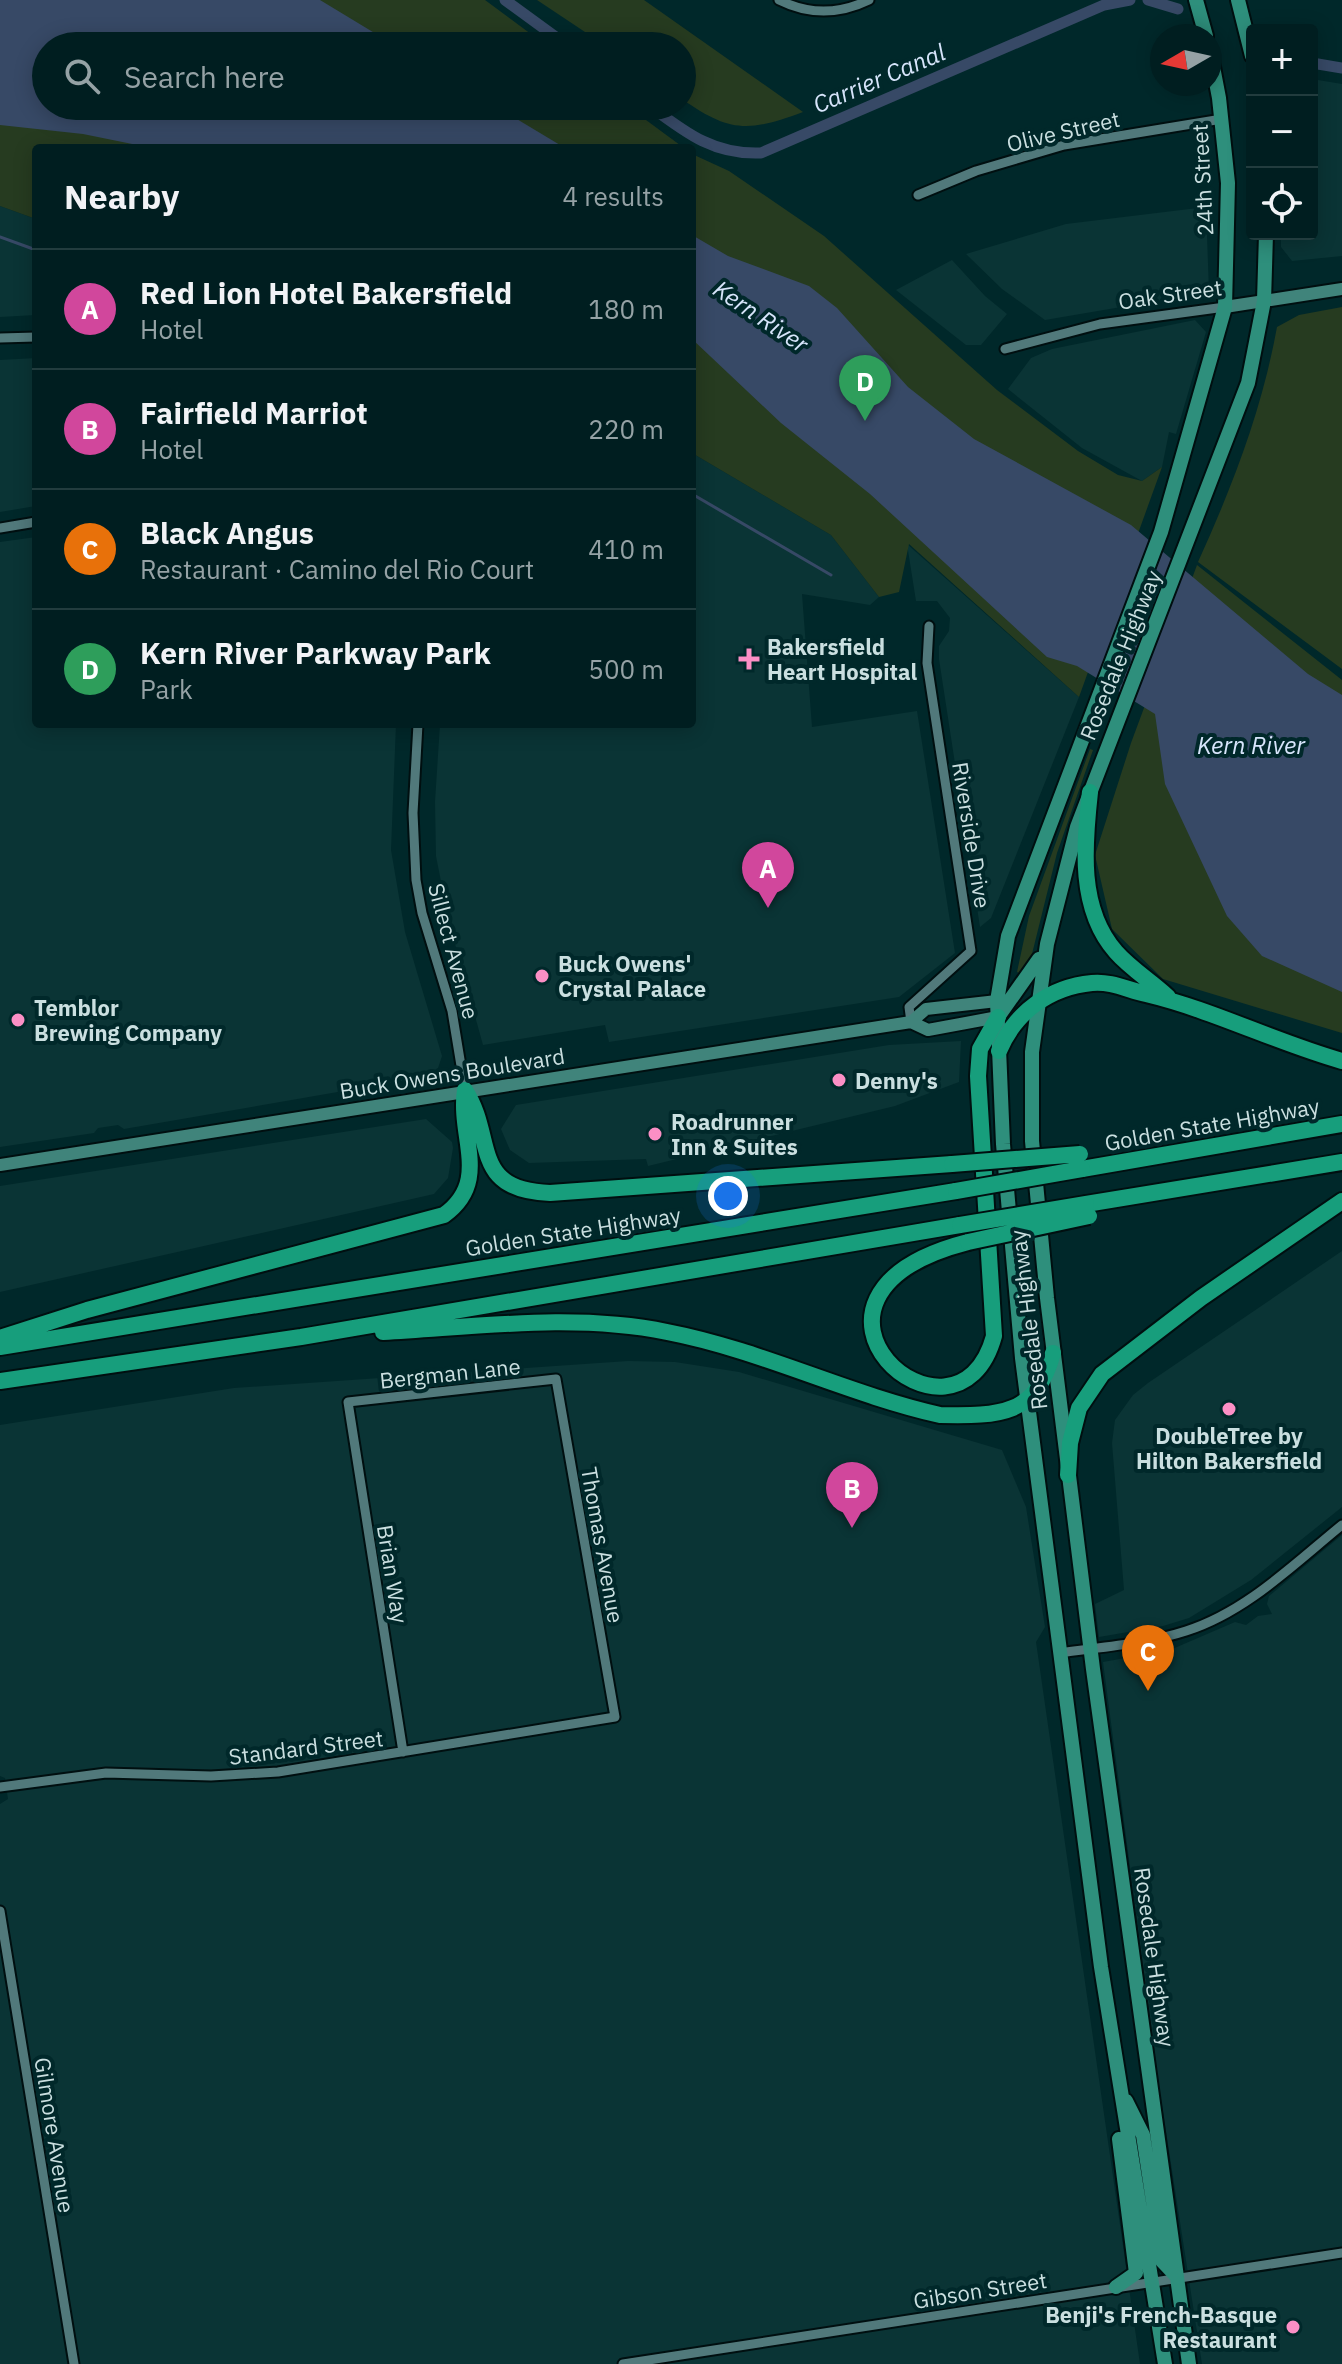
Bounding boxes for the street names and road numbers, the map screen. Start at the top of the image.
street label: Olive Street [1004,104,1122,158]
street label: 24th Street [1185,123,1219,237]
street label: Oak Street [1116,272,1224,316]
street label: Rosedale Highway [1073,566,1167,744]
street label: Riverside Drive [946,760,998,910]
street label: Sillect Avenue [422,880,486,1022]
street label: Buck Owens Boulevard [337,1041,567,1105]
street label: Golden State Highway [1102,1091,1322,1157]
street label: Golden State Highway [463,1200,683,1262]
street label: Rosedale Highway [1003,1228,1053,1412]
street label: Bergman Lane [378,1351,522,1395]
street label: Thomas Avenue [575,1465,631,1625]
street label: Brian Way [371,1523,415,1625]
street label: Standard Street [227,1723,385,1771]
street label: Rosedale Highway [1128,1865,1182,2049]
street label: Gilmore Avenue [28,2055,82,2215]
street label: Gibson Street [911,2265,1049,2315]

